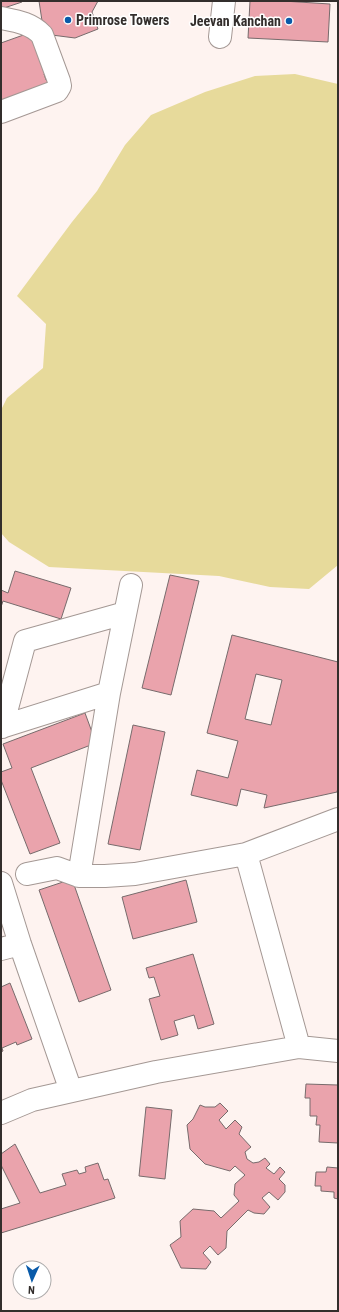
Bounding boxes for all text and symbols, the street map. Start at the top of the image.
place label: Primrose Towers [76,12,169,28]
place label: Jeevan Kanchan [190,13,281,29]
marker: Primrose Towers [63,15,73,25]
marker: Jeevan Kanchan [284,16,294,26]
north arrow [12,1260,52,1300]
text: N [28,1283,35,1296]

